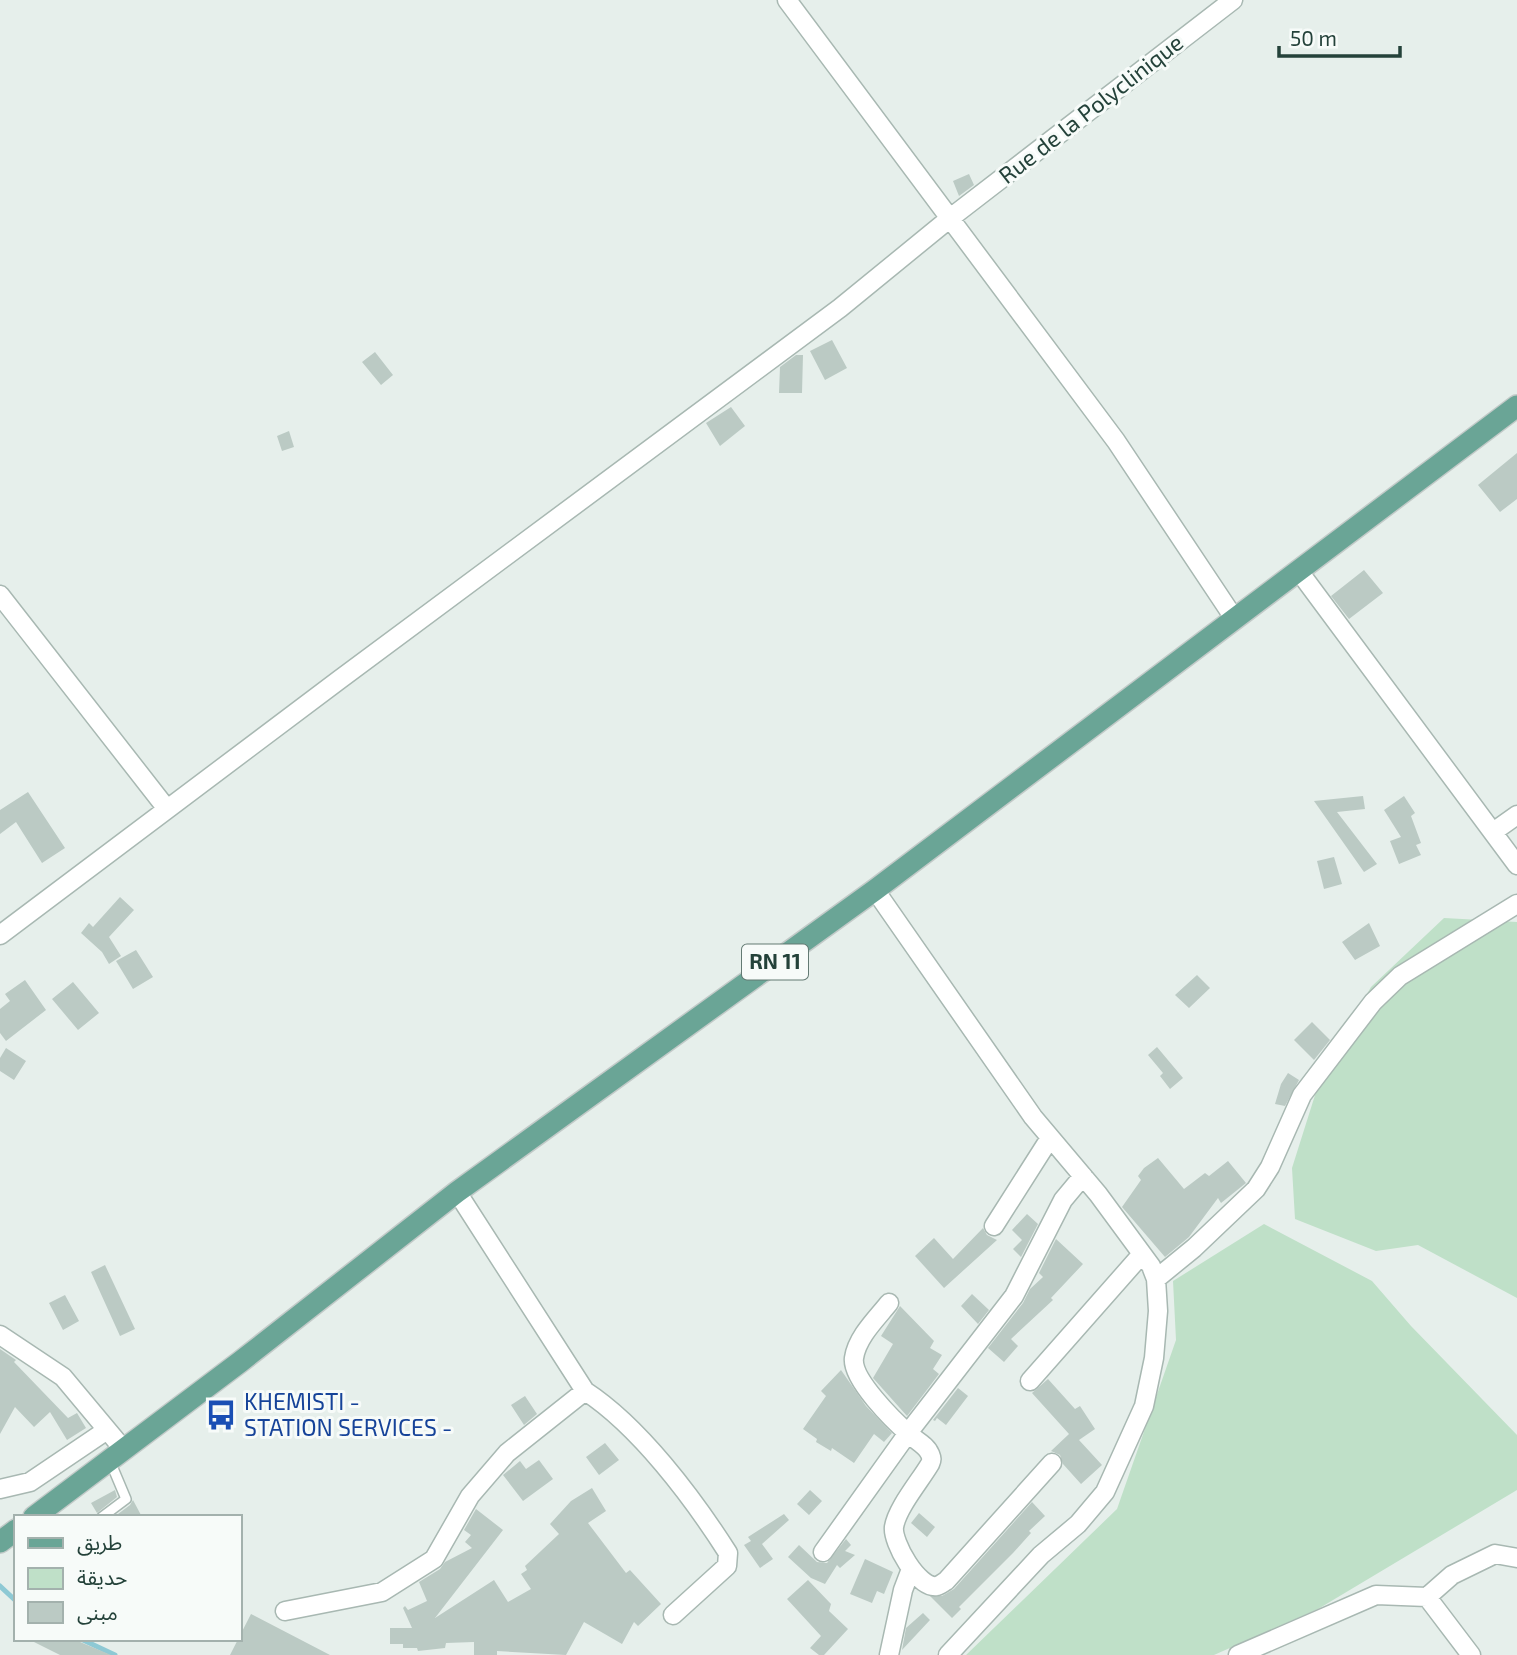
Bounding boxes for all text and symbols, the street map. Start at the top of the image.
scale bar [1279,14,1400,58]
text: 50 m [1290,25,1337,50]
street label: Rue de la Polyclinique [993,28,1188,189]
road number: RN 11 [742,944,808,979]
place label: KHEMISTI - STATION SERVICES - [244,1387,452,1441]
bus stop icon: KHEMISTI - STATION SERVICES - [204,1398,238,1432]
legend [14,1515,242,1641]
text: طريق [77,1529,122,1556]
text: حديقة [77,1564,127,1589]
text: مبنى [77,1599,118,1625]

